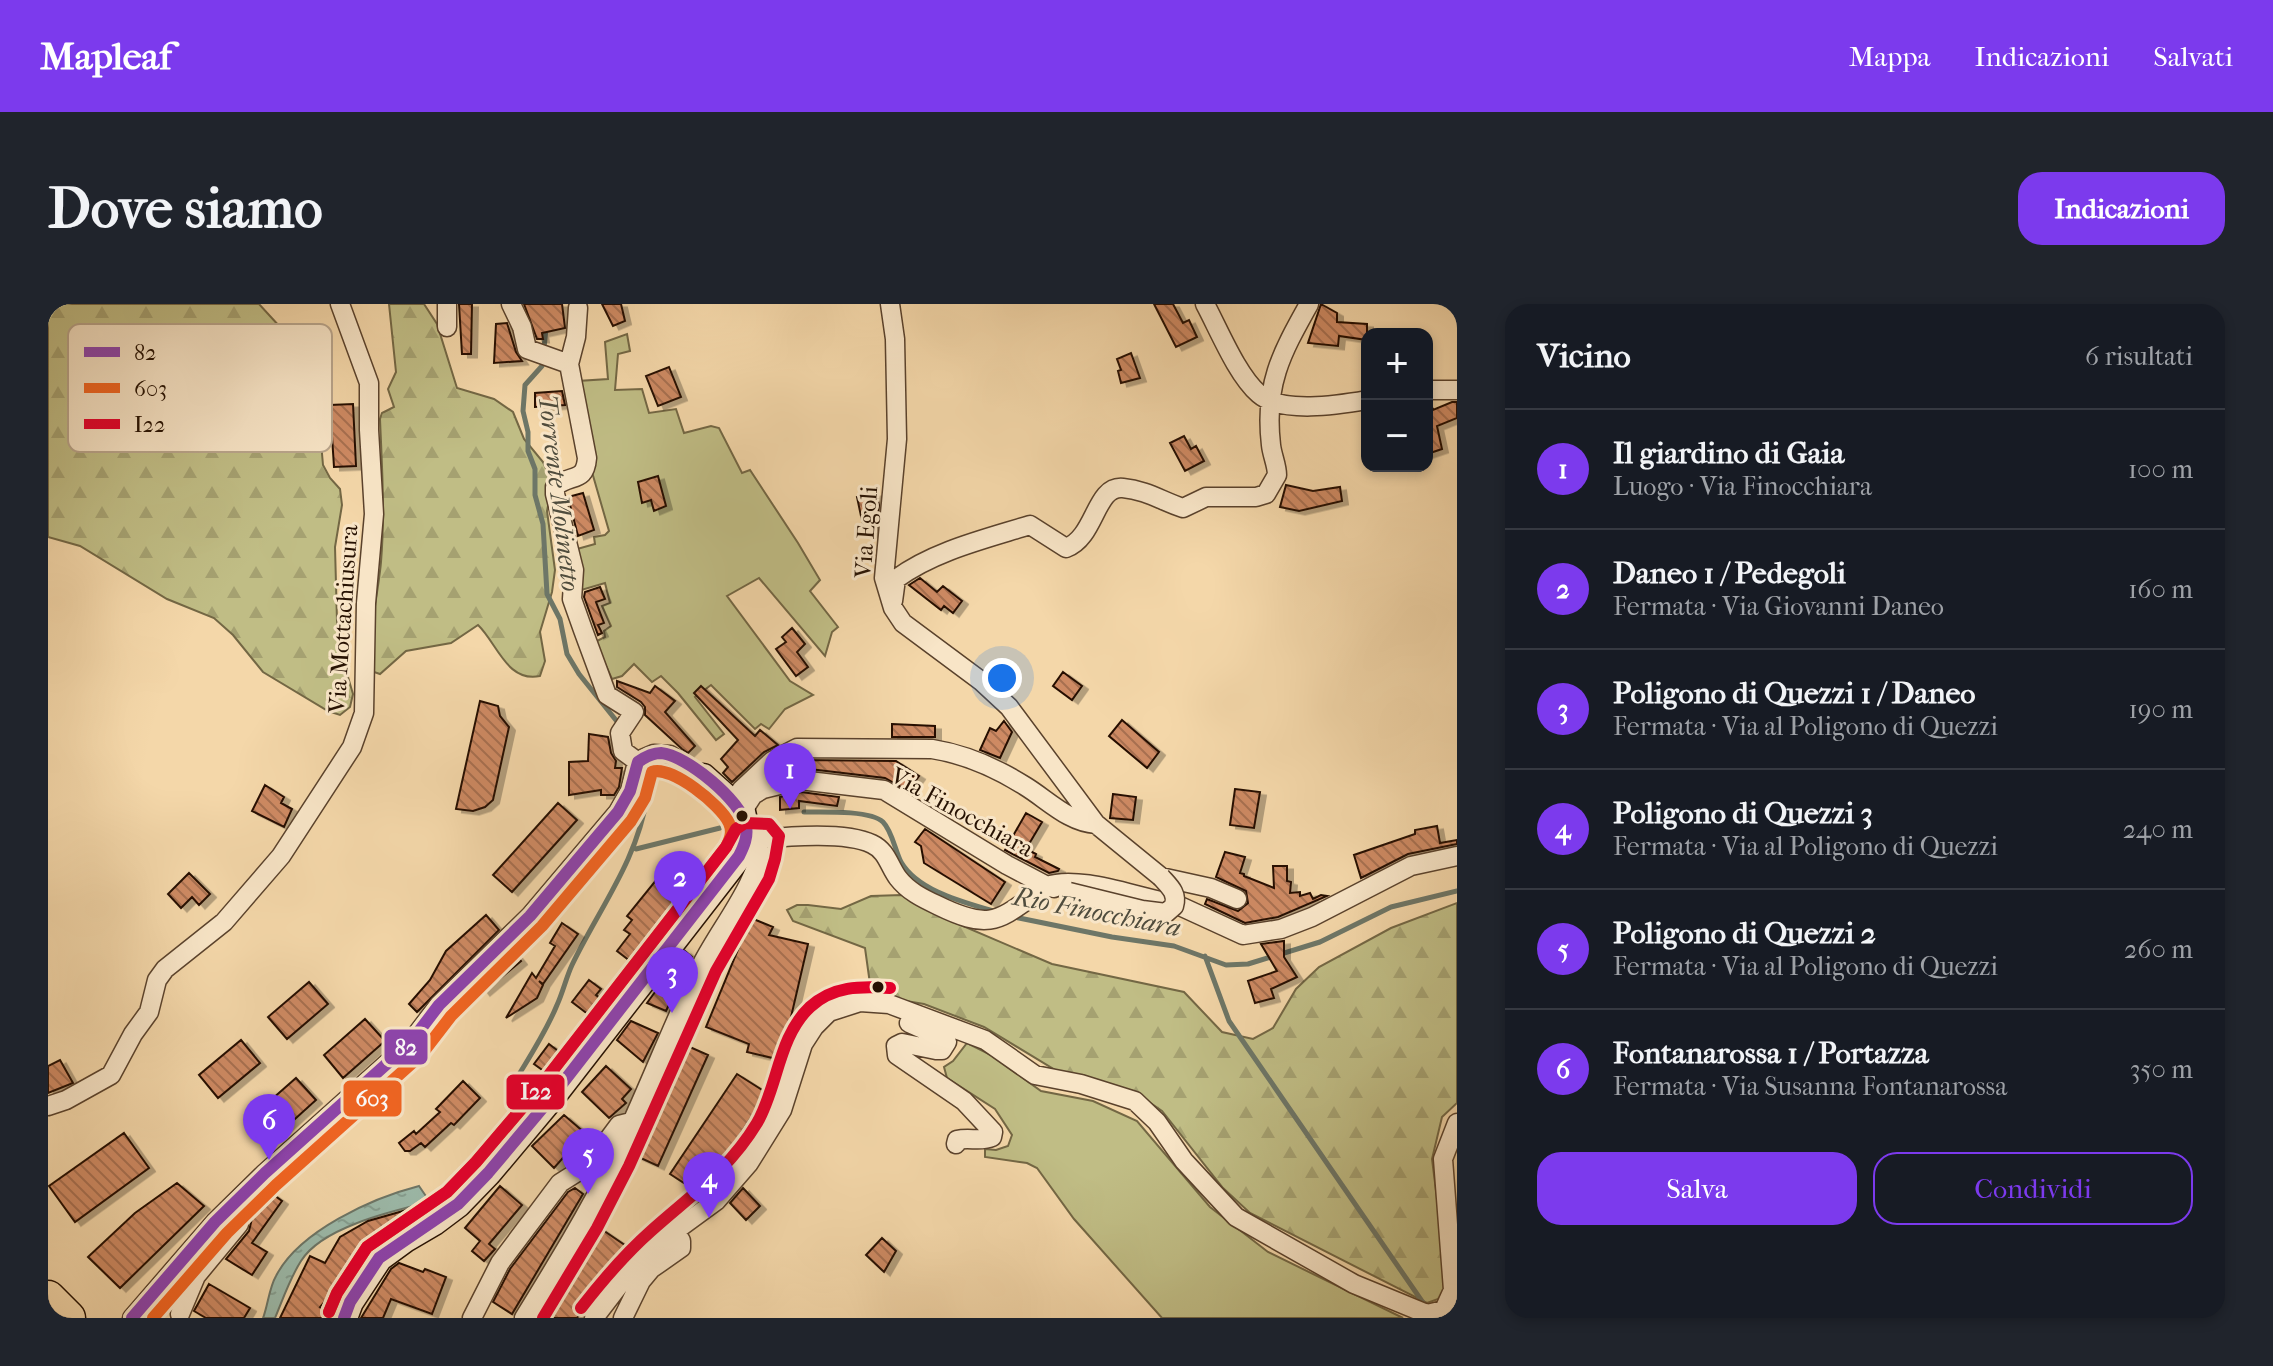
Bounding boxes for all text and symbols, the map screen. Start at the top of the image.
text: Mapleaf [40,34,172,79]
text: Mappa [1849,40,1931,73]
text: Indicazioni [1975,40,2109,73]
text: Salvati [2153,40,2233,73]
button: Indicazioni [2018,172,2225,245]
text: Dove siamo [48,176,323,241]
legend [68,324,332,452]
map controls [1361,328,1433,472]
button: + [1361,328,1433,400]
text: Vicino [1537,336,1631,376]
text: 82 [134,340,156,366]
text: 6 risultati [2085,341,2193,372]
text: 603 [134,376,167,402]
water label: Torrente Molinetto [532,393,586,593]
button: − [1361,400,1433,472]
text: I22 [134,412,165,438]
text: Il giardino di Gaia [1613,436,1844,471]
text: 1 [1558,454,1568,485]
text: 100 m [2128,454,2193,485]
text: Luogo · Via Finocchiara [1613,471,1872,502]
street label: Via Egoli [849,485,883,580]
street label: Via Mottachiusura [322,523,364,715]
text: Daneo 1 / Pedegoli [1613,556,1846,591]
text: 2 [1556,574,1570,605]
text: 160 m [2128,574,2193,605]
text: Fermata · Via Giovanni Daneo [1613,591,1944,622]
your location [982,658,1022,698]
text: Poligono di Quezzi 1 / Daneo [1613,676,1976,711]
text: 3 [1558,694,1568,725]
text: 190 m [2129,694,2193,725]
text: Fermata · Via al Poligono di Quezzi [1613,711,1998,742]
pin: 1 [764,743,816,809]
street label: Via Finocchiara [885,761,1039,863]
text: Poligono di Quezzi 3 [1613,796,1873,831]
unlabelled marker [734,808,750,824]
text: 4 [1555,814,1571,845]
text: 240 m [2123,814,2193,845]
text: Fermata · Via al Poligono di Quezzi [1613,831,1998,862]
pin: 2 [654,851,706,917]
water label: Rio Finocchiara [1009,880,1183,943]
text: Poligono di Quezzi 2 [1613,916,1876,951]
text: 5 [1557,934,1569,965]
text: 260 m [2124,934,2193,965]
pin: 3 [646,947,698,1013]
text: Fermata · Via al Poligono di Quezzi [1613,951,1998,982]
unlabelled marker [870,979,886,995]
line badge: 82 [383,1028,429,1066]
text: 82 [395,1035,417,1061]
text: Fontanarossa 1 / Portazza [1613,1036,1929,1071]
text: 6 [1556,1054,1570,1085]
text: 350 m [2130,1054,2193,1085]
text: Fermata · Via Susanna Fontanarossa [1613,1071,2007,1102]
line badge: I22 [505,1073,566,1111]
line badge: 603 [342,1079,403,1118]
text: I22 [520,1079,552,1105]
text: 603 [355,1086,389,1112]
pin: 6 [243,1094,295,1160]
pin: 5 [562,1128,614,1194]
pin: 4 [683,1152,735,1218]
button: Salva [1537,1152,1857,1225]
button: Condividi [1873,1152,2193,1225]

